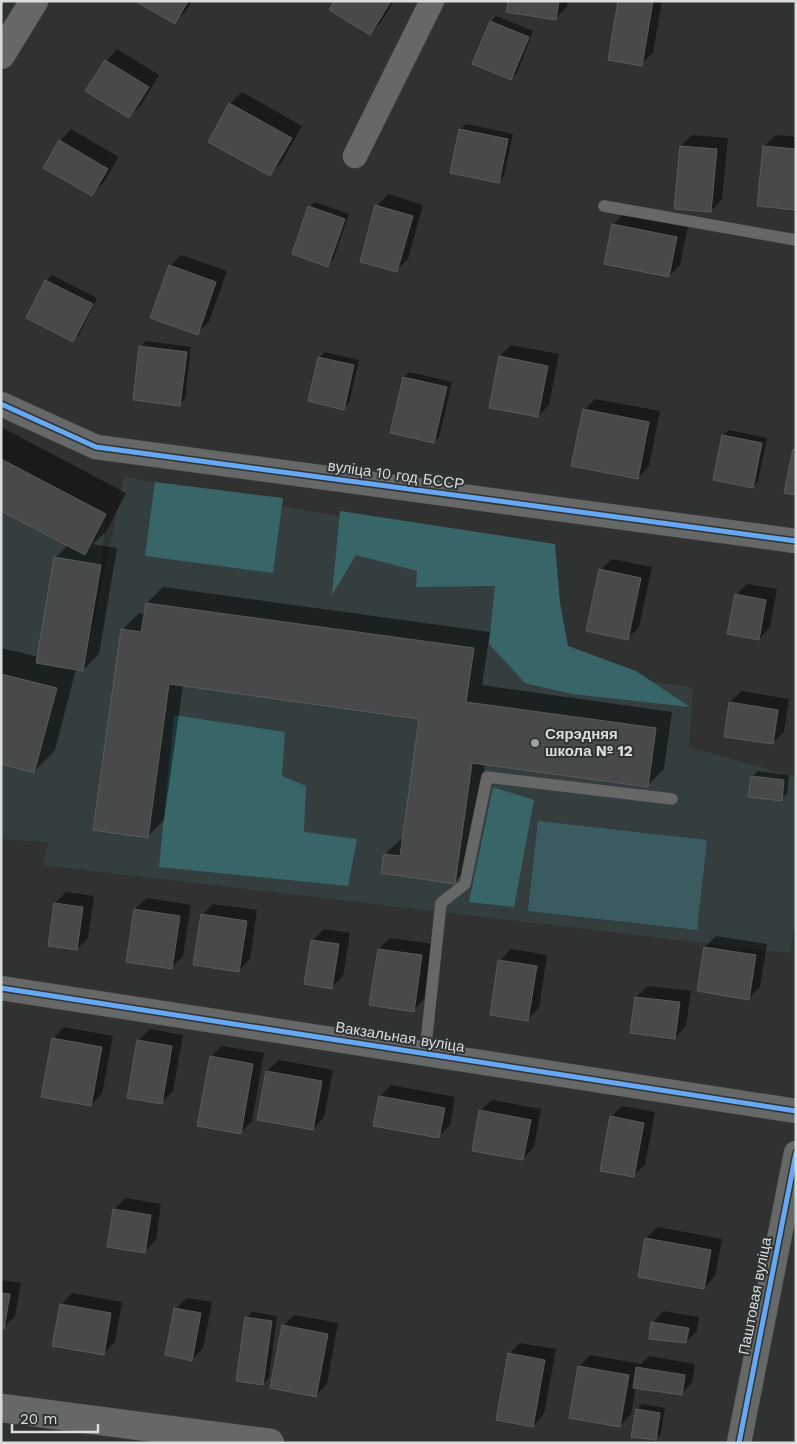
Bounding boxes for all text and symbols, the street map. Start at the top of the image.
street label: вуліца 10 год БССР [327,457,465,493]
place label: Сярэдняя школа № 12 [545,725,633,760]
marker: Сярэдняя школа № 12 [529,737,541,749]
street label: Вакзальная вуліца [334,1018,467,1056]
street label: Паштовая вуліца [735,1235,775,1356]
scale bar [12,1402,99,1434]
text: 20 m [20,1410,58,1428]

